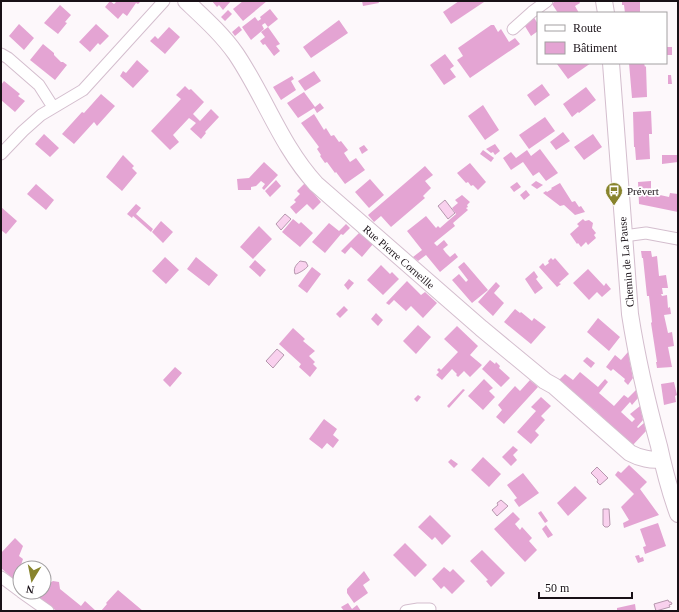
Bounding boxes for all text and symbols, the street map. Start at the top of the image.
legend [537,12,667,64]
text: Route [573,21,602,35]
text: Bâtiment [573,41,618,55]
bus stop icon: Prévert [604,181,624,206]
place label: Prévert [627,185,659,197]
street label: Chemin de La Pause [616,216,636,308]
street label: Rue Pierre Corneille [361,223,437,291]
north arrow [12,560,52,600]
scale bar [539,574,632,600]
text: 50 m [545,581,570,595]
text: N [25,583,35,596]

